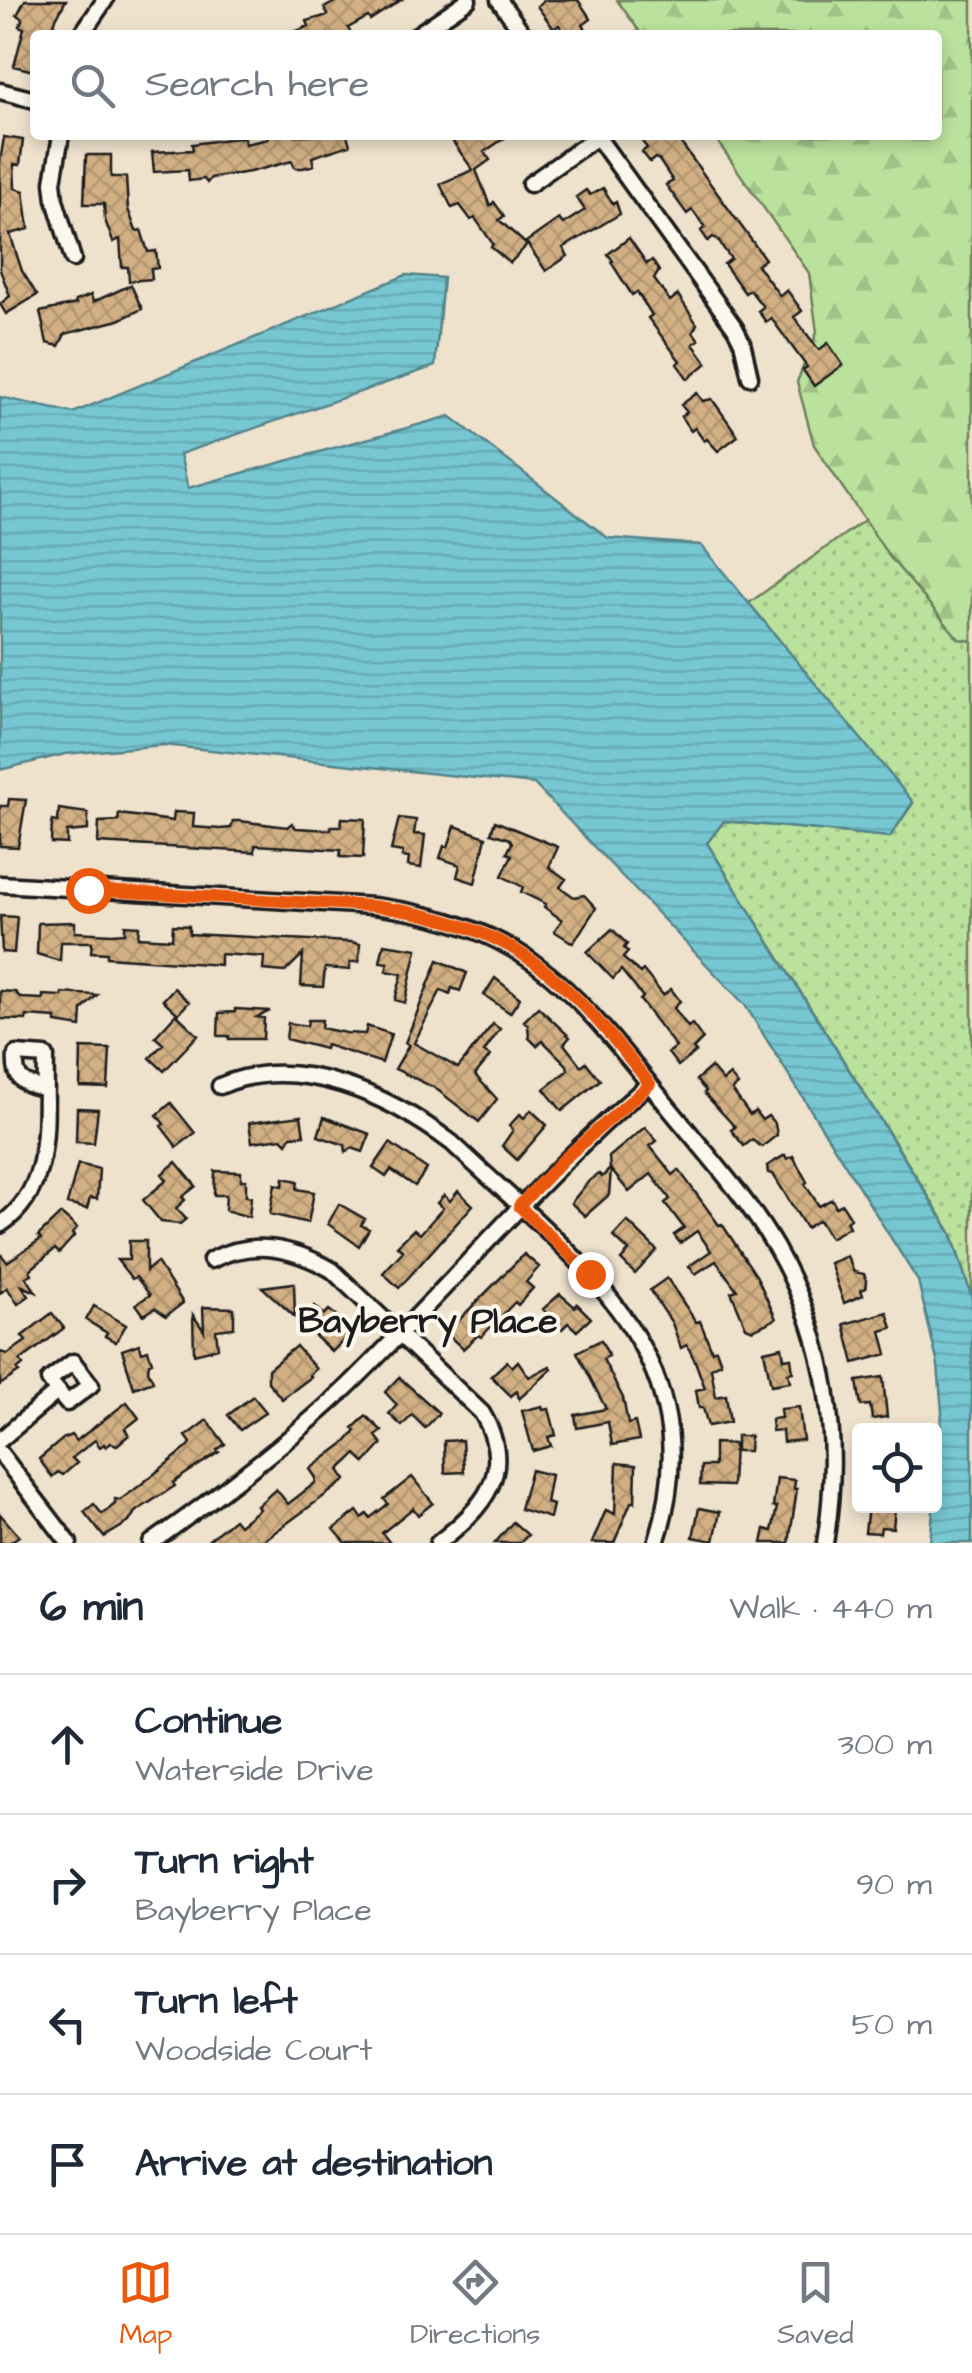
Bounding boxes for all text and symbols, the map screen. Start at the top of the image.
search box [30,30,942,140]
icon: search [65,58,120,113]
text: Search here [145,59,369,111]
route start [66,868,112,914]
route end [568,1252,614,1298]
district label: Bayberry Place [298,1297,558,1348]
map controls [852,1423,942,1513]
button: locate [852,1423,942,1513]
text: 6 min [40,1579,143,1637]
text: Walk · 440 m [729,1586,932,1631]
text: Continue [135,1696,282,1748]
icon: ahead [40,1717,95,1772]
text: 300 m [838,1722,932,1767]
text: Waterside Drive [135,1748,374,1793]
text: Turn right [135,1836,314,1888]
icon: right [40,1857,95,1912]
text: 90 m [856,1862,932,1907]
text: Bayberry Place [135,1888,372,1933]
text: Turn left [135,1976,298,2028]
icon: left [40,1997,95,2052]
text: 50 m [851,2002,932,2047]
text: Woodside Court [135,2028,372,2073]
icon: arrive [40,2137,95,2192]
text: Arrive at destination [135,2138,492,2190]
tab: Map [118,2255,173,2354]
tab: Directions [410,2255,540,2354]
tab: Saved [777,2255,854,2354]

